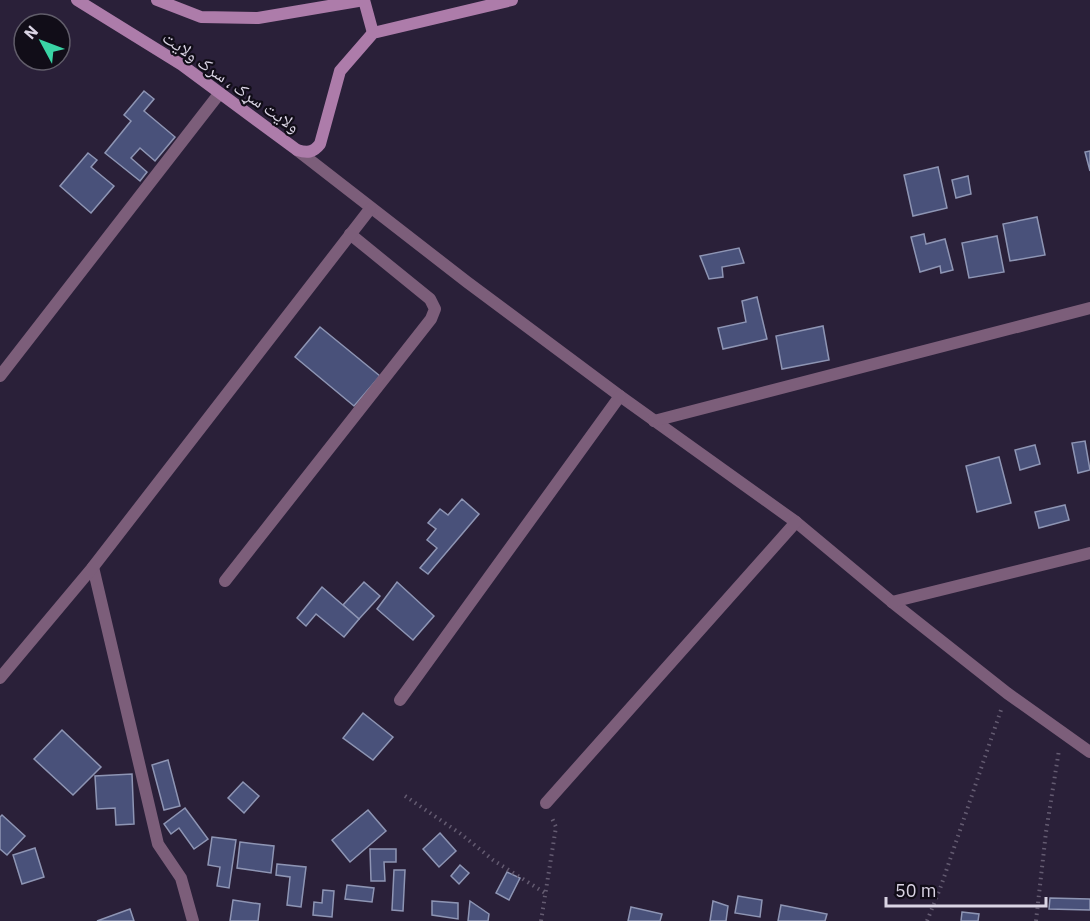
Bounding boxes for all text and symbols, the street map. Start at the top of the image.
north arrow [12,12,72,72]
text: N [19,21,42,43]
street label: ولایت سړک ، سرک ولایت [158,26,304,138]
scale bar [886,870,1046,908]
text: 50 m [895,879,937,902]

